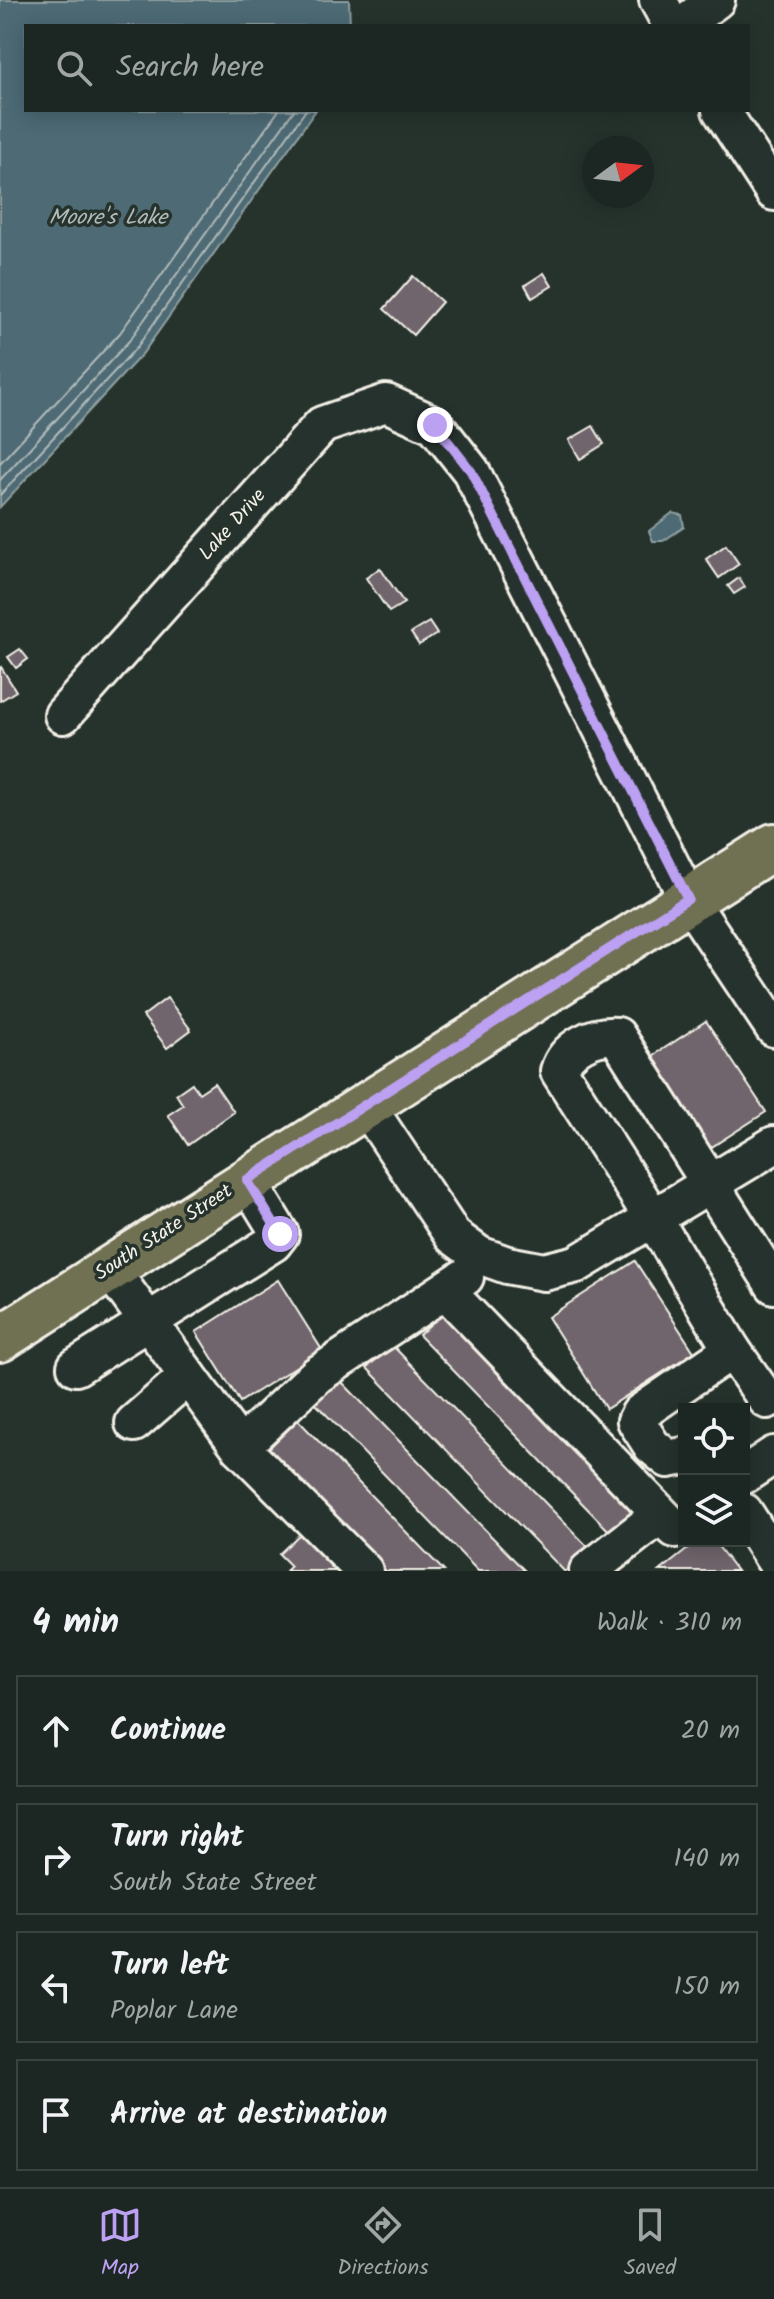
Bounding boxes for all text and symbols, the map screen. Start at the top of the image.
search box [24,24,750,112]
text: Search here [116,44,264,92]
icon: search [52,46,96,90]
north arrow [582,136,654,208]
water label: Moore's Lake [49,201,169,236]
route end [417,407,453,443]
street label: Lake Drive [192,481,274,569]
street label: South State Street [89,1176,240,1290]
route start [262,1216,298,1252]
map controls [678,1403,750,1547]
button: locate [678,1403,750,1475]
button: layers [678,1475,750,1547]
text: 4 min [32,1596,119,1650]
text: Walk · 310 m [597,1602,742,1644]
text: Continue [110,1707,226,1755]
icon: ahead [34,1709,78,1753]
text: 20 m [681,1710,740,1752]
text: Turn right [110,1814,243,1862]
icon: right [34,1837,78,1881]
text: 140 m [673,1838,740,1880]
text: South State Street [110,1862,317,1904]
text: Turn left [110,1942,229,1990]
icon: left [34,1965,78,2009]
text: 150 m [674,1966,740,2008]
text: Poplar Lane [110,1990,238,2032]
text: Arrive at destination [110,2091,387,2139]
icon: arrive [34,2093,78,2137]
tab: Map [98,2203,142,2286]
tab: Directions [337,2203,429,2286]
tab: Saved [624,2203,676,2286]

